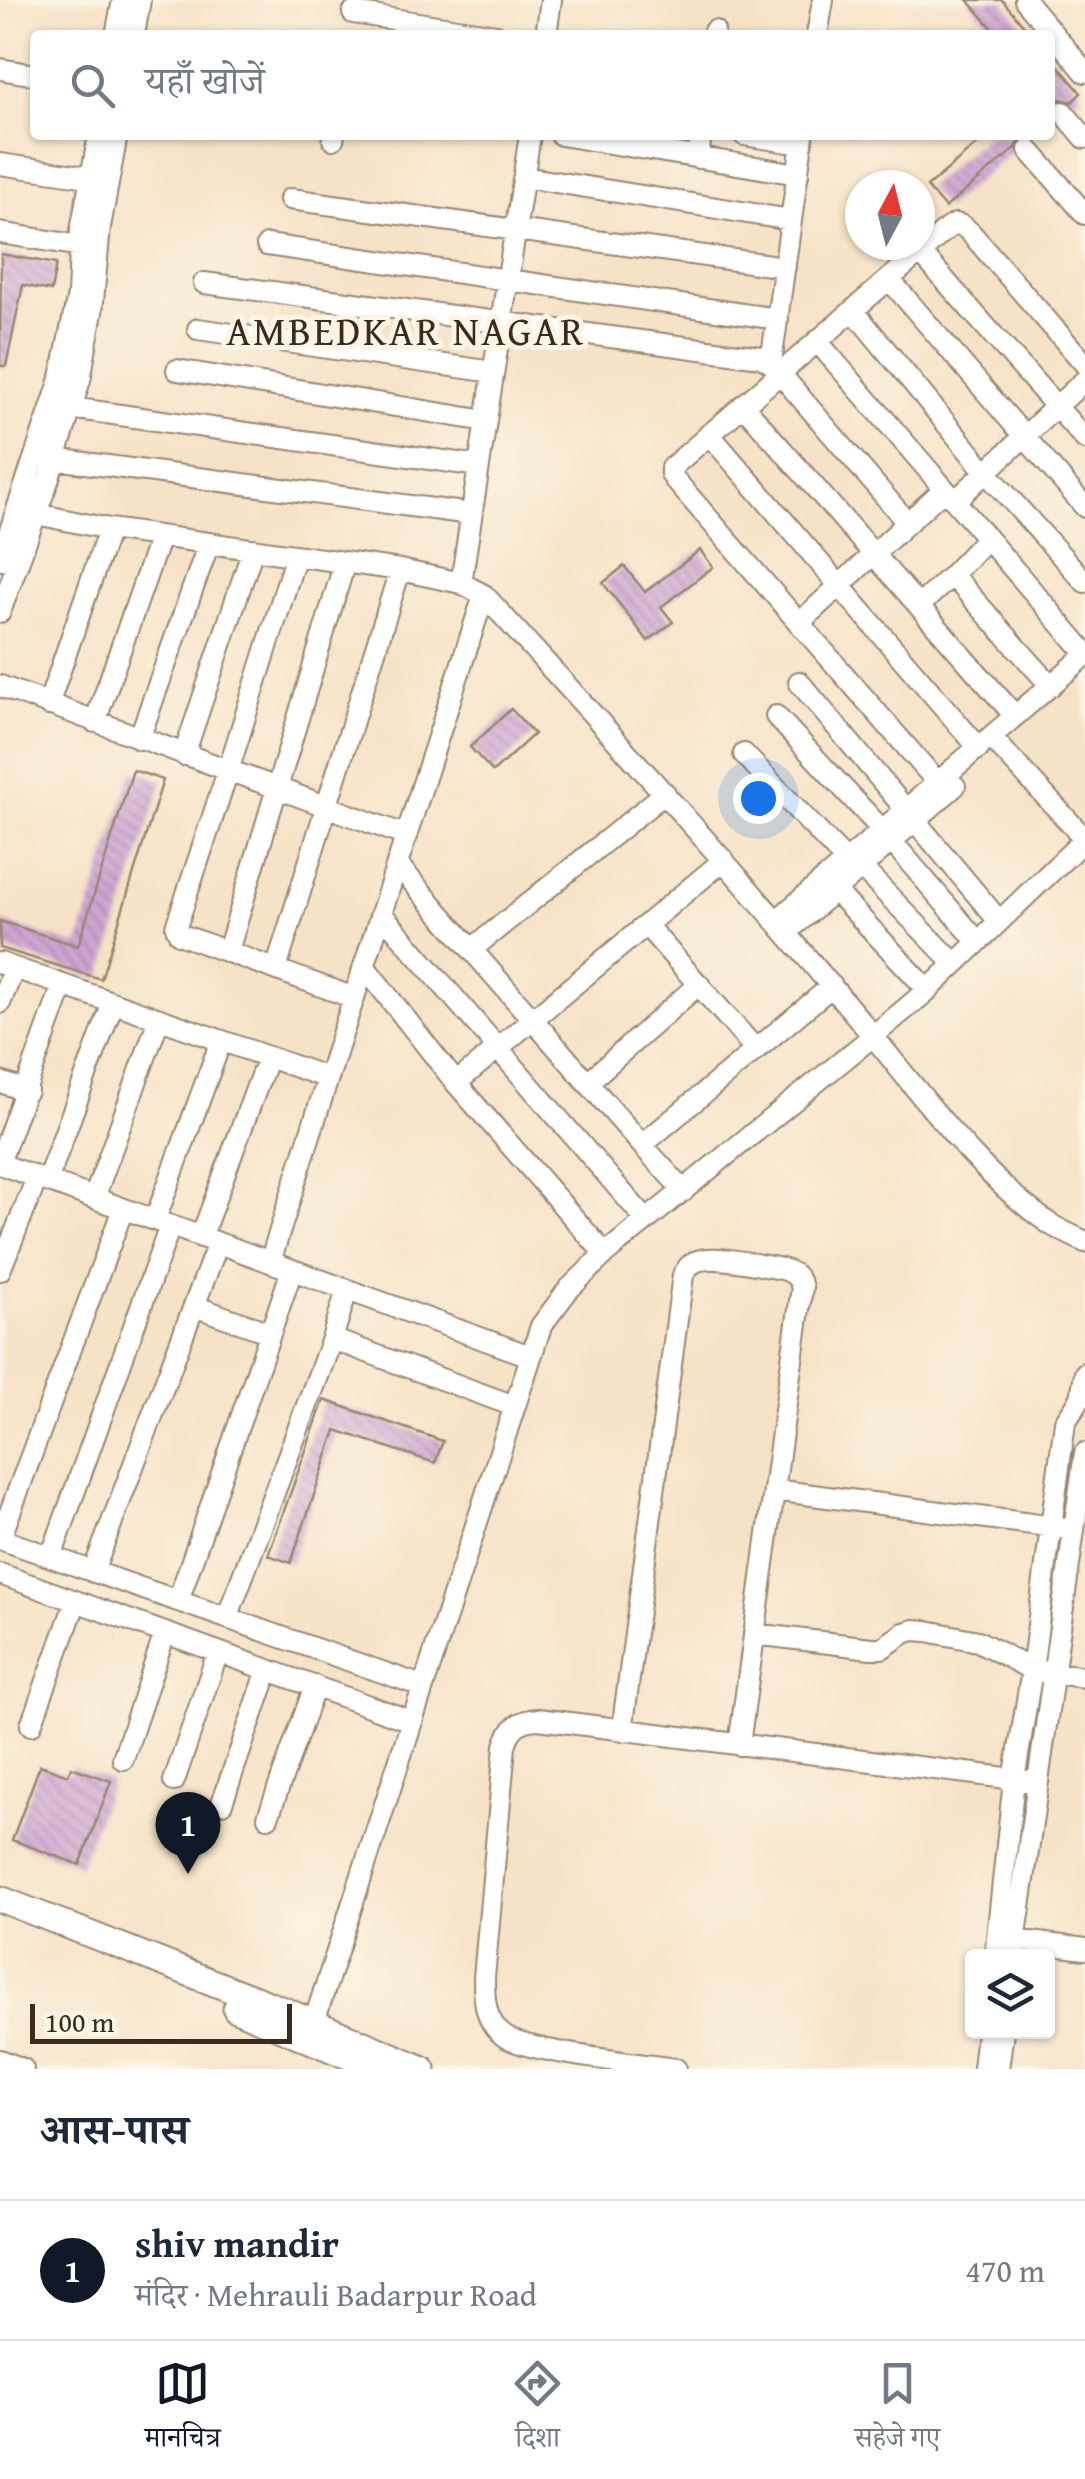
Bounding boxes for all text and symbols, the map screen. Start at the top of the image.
search box [30,30,1055,140]
text: यहाँ खोजें [145,52,265,108]
icon: search [65,58,120,113]
north arrow [845,170,935,260]
district label: AMBEDKAR NAGAR [226,301,586,360]
your location [733,773,784,824]
pin: 1 [156,1792,220,1874]
map controls [965,1949,1055,2039]
button: layers [965,1949,1055,2039]
scale bar [30,1999,292,2044]
text: 100 m [45,2001,114,2042]
text: आस-पास [40,2098,189,2159]
text: shiv mandir [135,2215,339,2271]
text: 1 [64,2247,81,2294]
text: 470 m [966,2247,1045,2294]
text: मंदिर · Mehrauli Badarpur Road [135,2271,537,2318]
tab: मानचित्र [145,2356,221,2465]
tab: दिशा [510,2356,565,2465]
tab: सहेजे गए [854,2356,940,2465]

